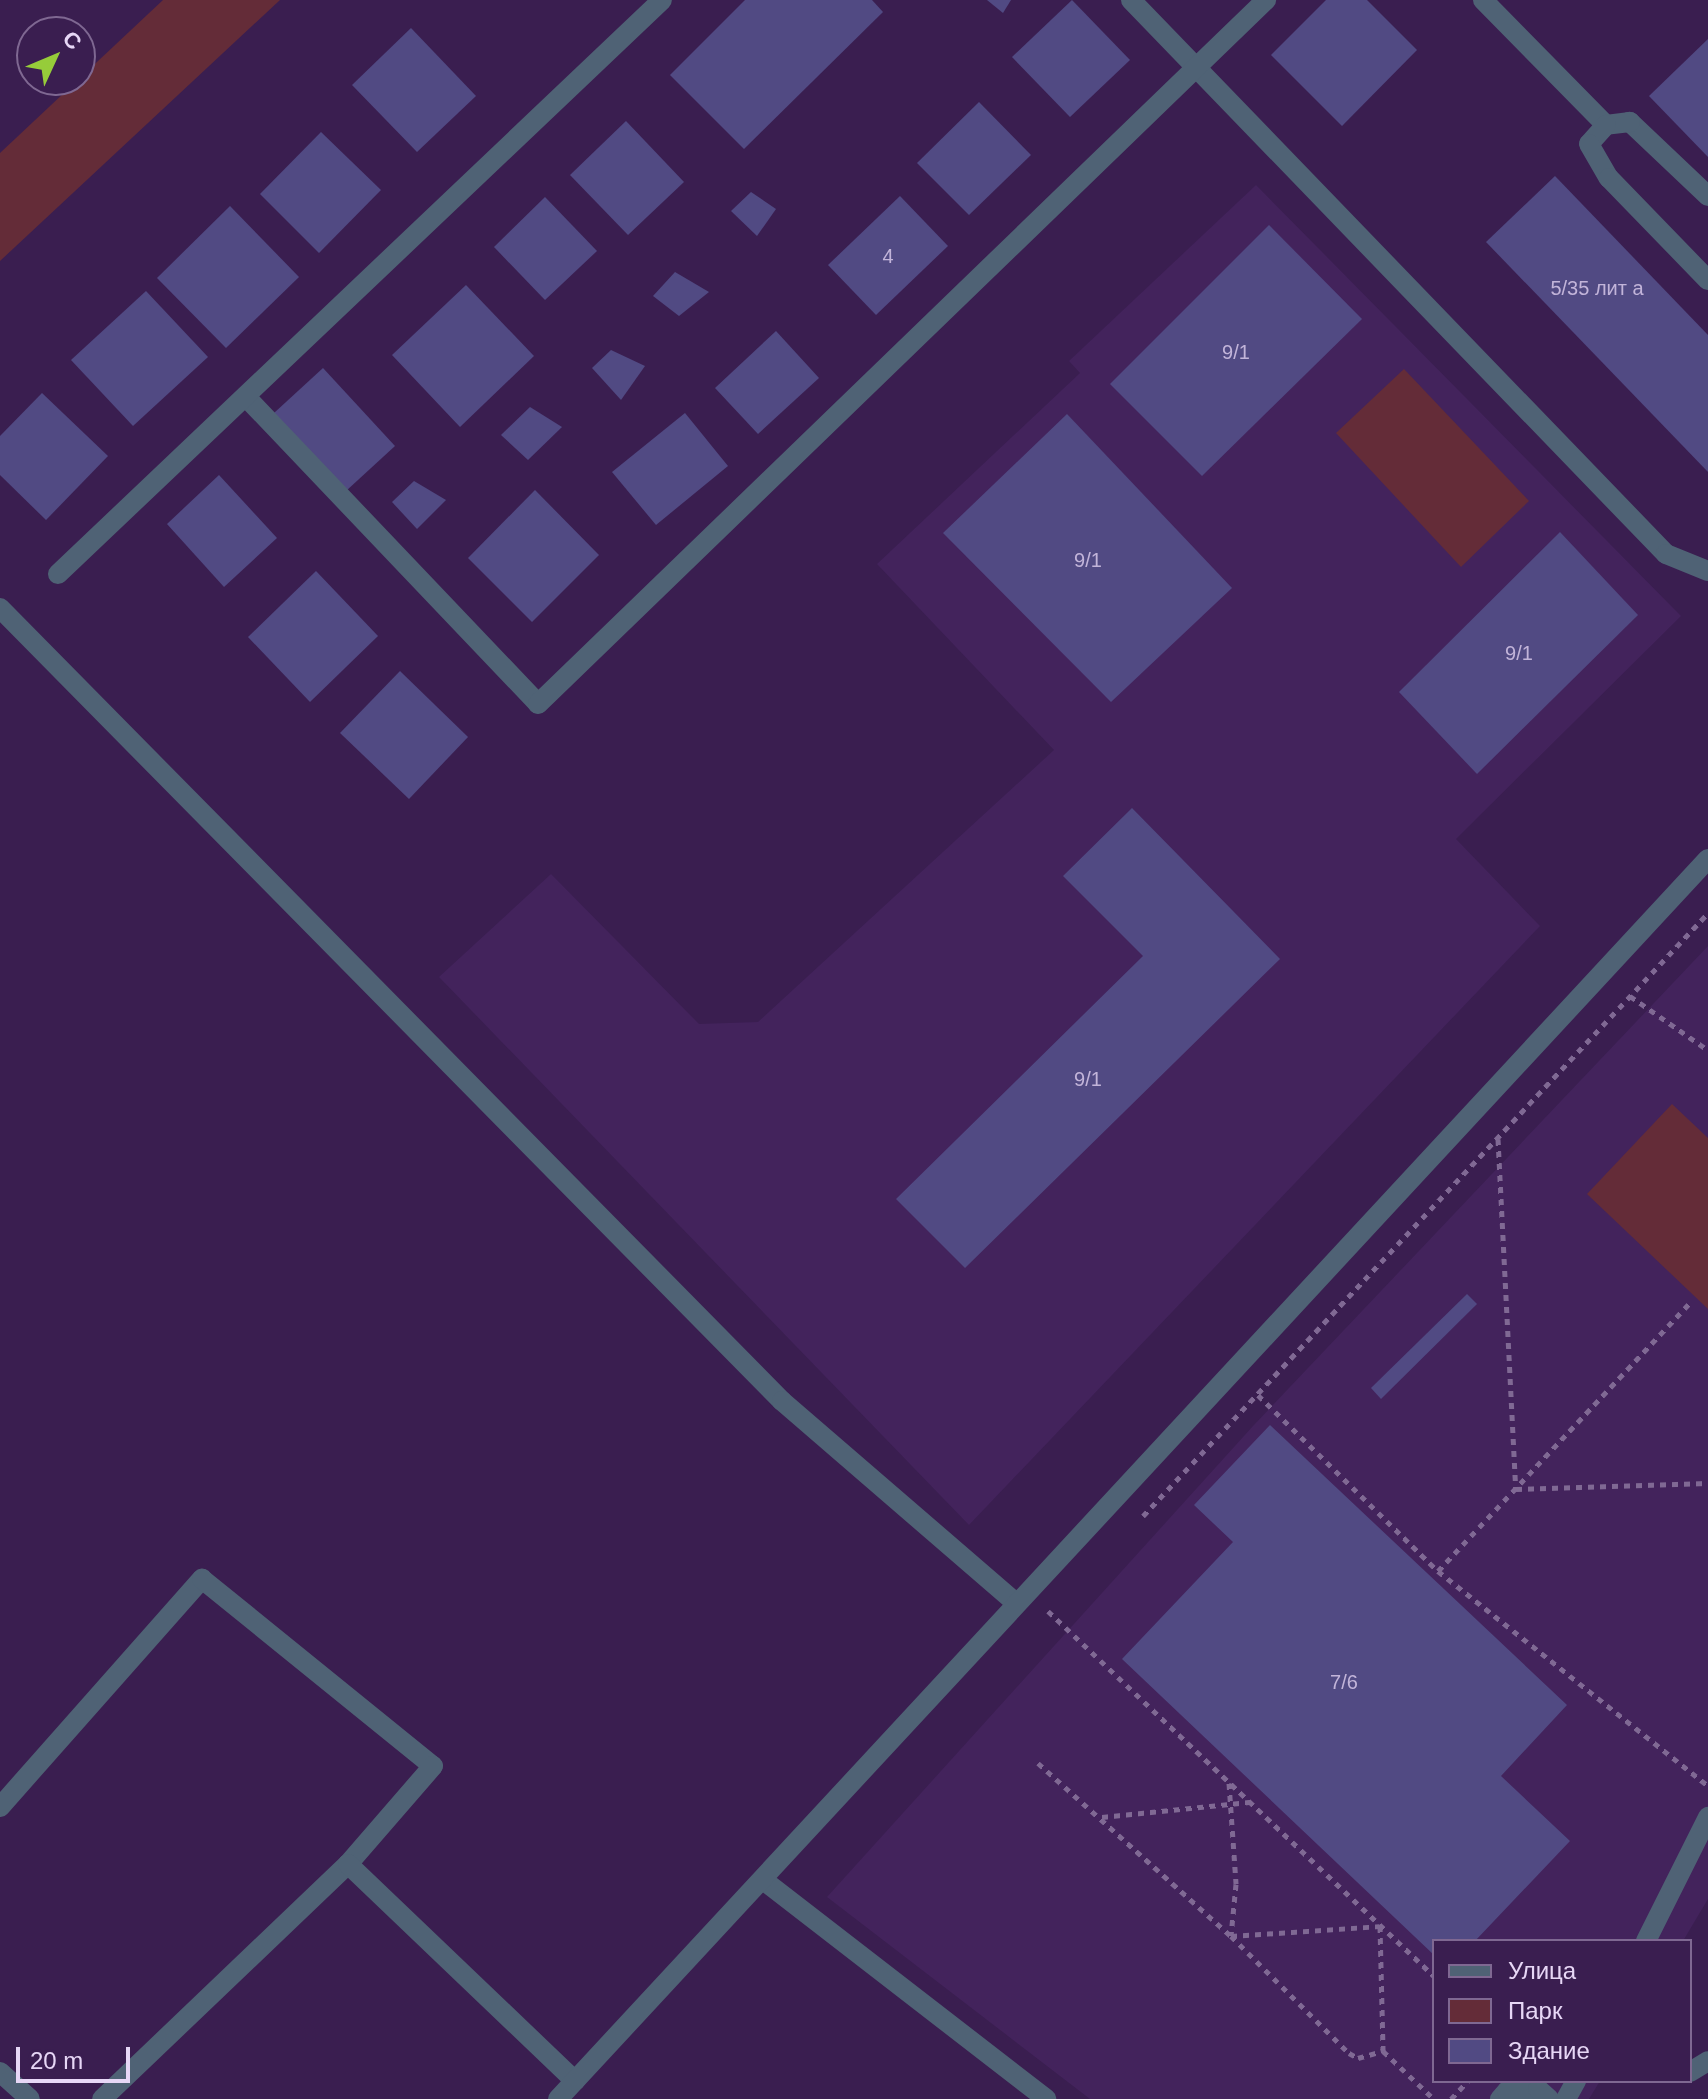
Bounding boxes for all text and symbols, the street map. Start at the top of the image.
north arrow [16,16,96,96]
text: С [58,26,87,55]
house number: 4 [882,244,894,268]
house number: 5/35 лит а [1550,276,1644,300]
house number: 9/1 [1222,340,1250,364]
house number: 9/1 [1074,548,1102,572]
house number: 9/1 [1505,641,1533,665]
house number: 9/1 [1074,1067,1102,1091]
house number: 7/6 [1330,1670,1358,1694]
legend [1432,1939,1692,2083]
text: Улица [1508,1957,1576,1984]
text: Парк [1508,1997,1562,2024]
scale bar [20,2031,134,2081]
text: Здание [1508,2037,1590,2064]
text: 20 m [30,2047,83,2074]

